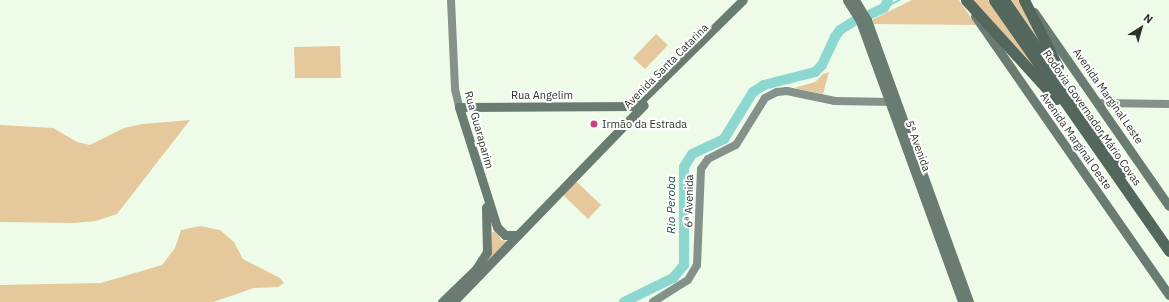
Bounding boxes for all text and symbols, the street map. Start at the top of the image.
north arrow [1121,8,1161,48]
text: N [1141,10,1156,26]
street label: Avenida Santa Catarina [621,21,711,111]
street label: Avenida Marginal Leste [1070,46,1146,146]
street label: Rodovia Governador Mário Covas [1040,48,1144,188]
street label: Rua Angelim [511,88,573,102]
street label: Rua Guaraparim [462,90,496,170]
street label: Avenida Marginal Oeste [1037,90,1115,192]
place label: Irmão da Estrada [602,117,687,131]
marker: Irmão da Estrada [589,119,599,129]
street label: 5ª Avenida [903,119,933,173]
street label: 6ª Avenida [682,174,696,228]
water label: Rio Peroba [664,176,678,234]

